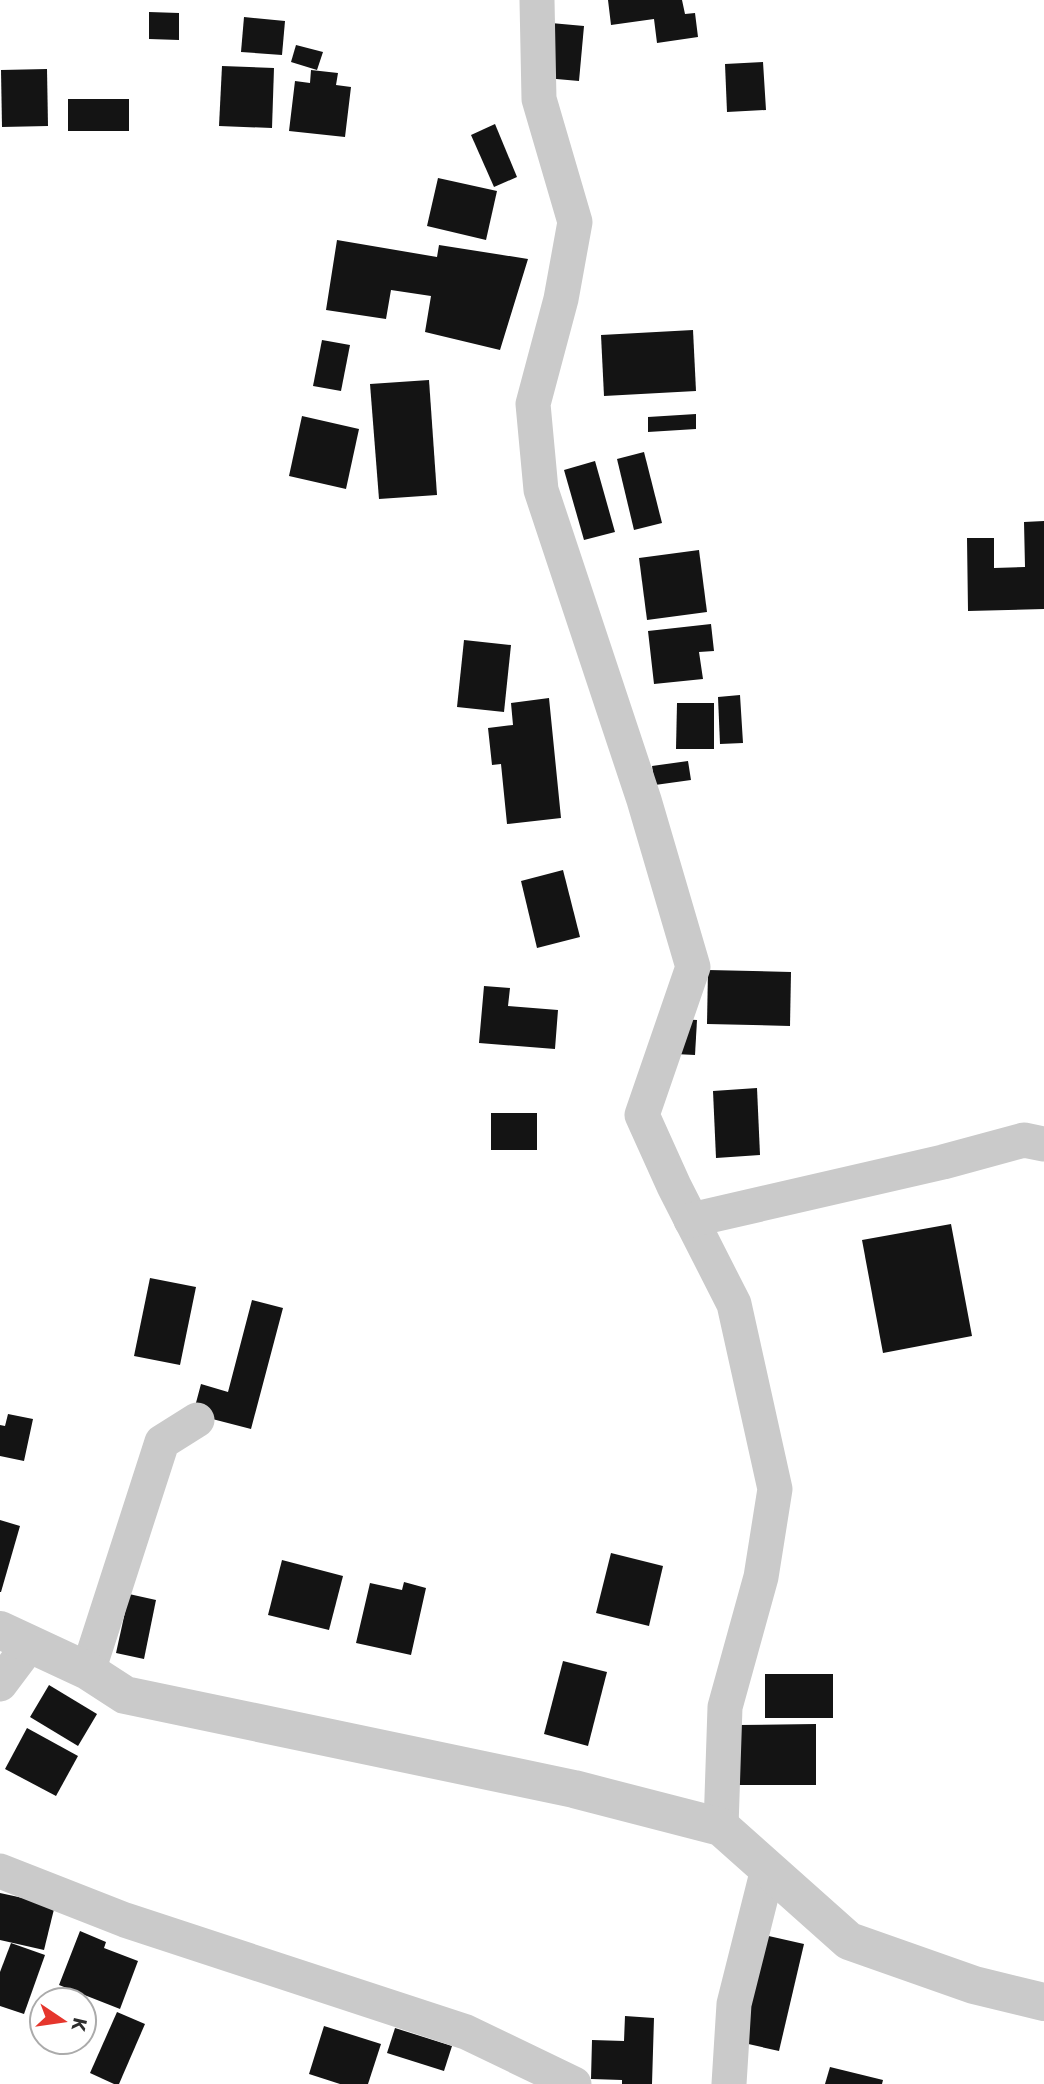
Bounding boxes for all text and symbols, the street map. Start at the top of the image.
north arrow [28,1986,98,2056]
text: K [64,2015,94,2034]

